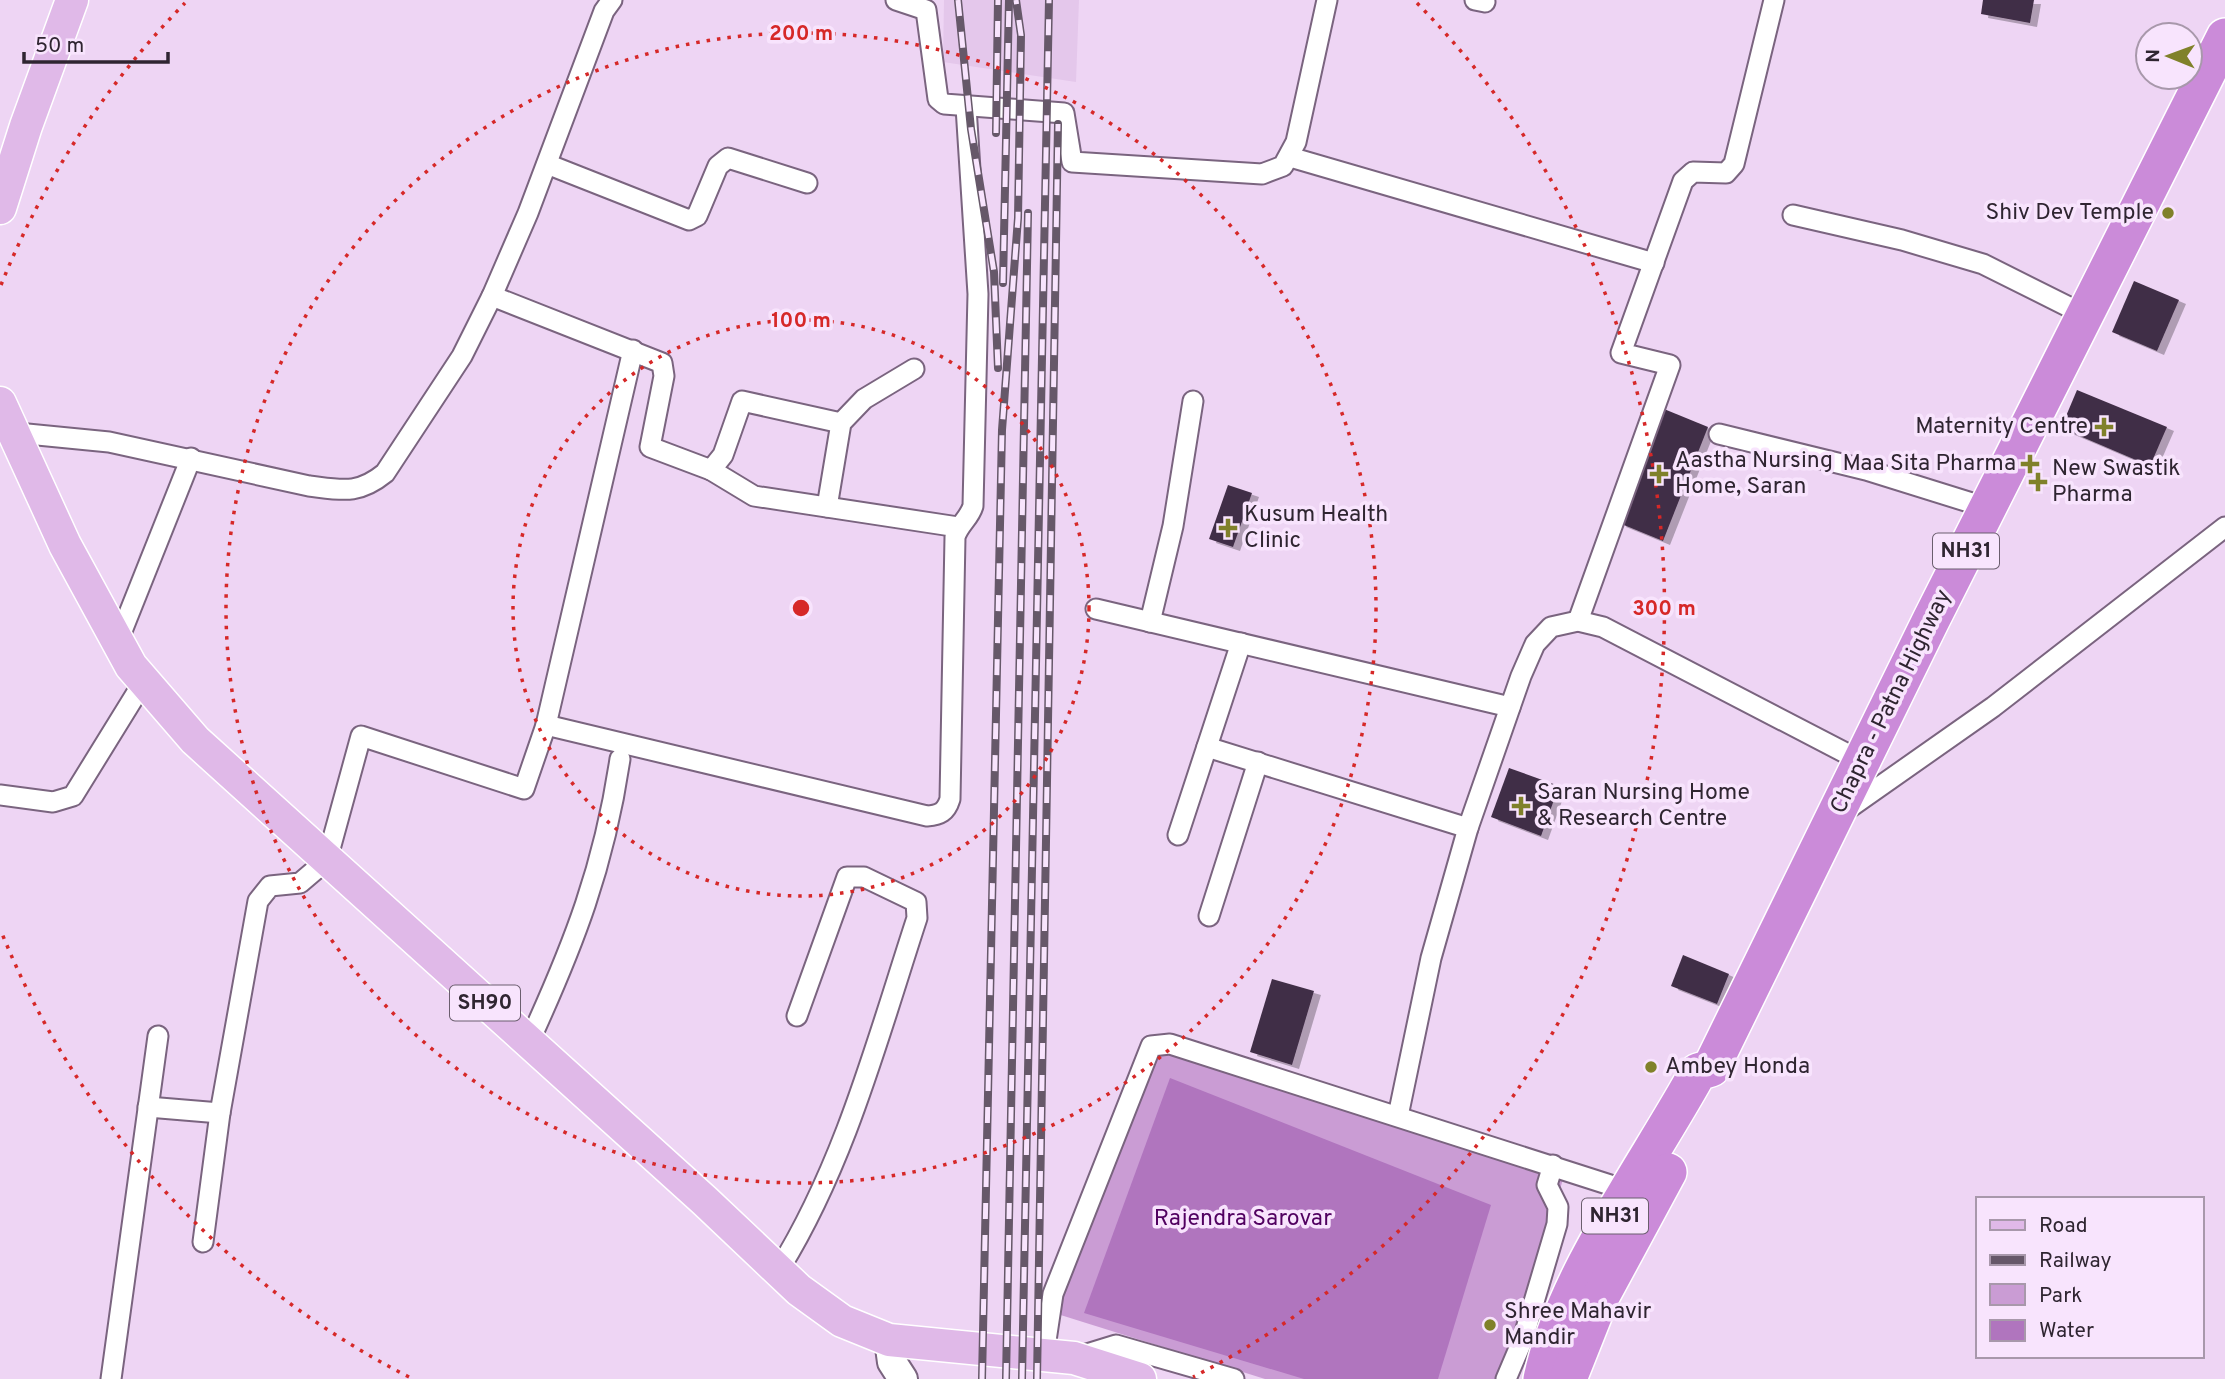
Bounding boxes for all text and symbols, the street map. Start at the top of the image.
scale bar [24,21,168,65]
text: 200 m [769,21,833,48]
north arrow [2134,21,2204,91]
text: 50 m [35,33,84,60]
text: N [2142,49,2166,63]
place label: Shiv Dev Temple [1986,199,2154,228]
marker: Shiv Dev Temple [2160,205,2176,221]
text: 100 m [771,308,831,335]
place label: Maternity Centre [1915,413,2088,442]
marker: Maternity Centre [2094,417,2114,437]
place label: Aastha Nursing Home, Saran [1675,447,1833,502]
place label: Maa Sita Pharma [1842,450,2016,479]
place label: New Swastik Pharma [2052,455,2180,510]
marker: Maa Sita Pharma [2022,456,2038,472]
marker: Aastha Nursing Home, Saran [1649,464,1669,484]
marker: New Swastik Pharma [2030,474,2046,490]
place label: Kusum Health Clinic [1244,501,1388,556]
marker: Kusum Health Clinic [1218,518,1238,538]
road number: NH31 [1933,534,1999,568]
street label: Chapra - Patna Highway [1825,585,1959,819]
centre of rings [789,596,813,620]
text: 300 m [1632,596,1696,623]
place label: Saran Nursing Home & Research Centre [1537,779,1750,834]
marker: Saran Nursing Home & Research Centre [1511,796,1531,816]
road number: SH90 [450,986,520,1020]
place label: Ambey Honda [1665,1053,1810,1082]
marker: Ambey Honda [1643,1059,1659,1075]
legend [1976,1197,2204,1358]
road number: NH31 [1582,1198,1648,1234]
park label: Rajendra Sarovar [1154,1205,1332,1234]
text: Road [2039,1213,2088,1240]
text: Railway [2039,1248,2112,1275]
text: Park [2039,1283,2082,1310]
place label: Shree Mahavir Mandir [1504,1298,1652,1353]
marker: Shree Mahavir Mandir [1482,1317,1498,1333]
text: Water [2039,1318,2094,1345]

